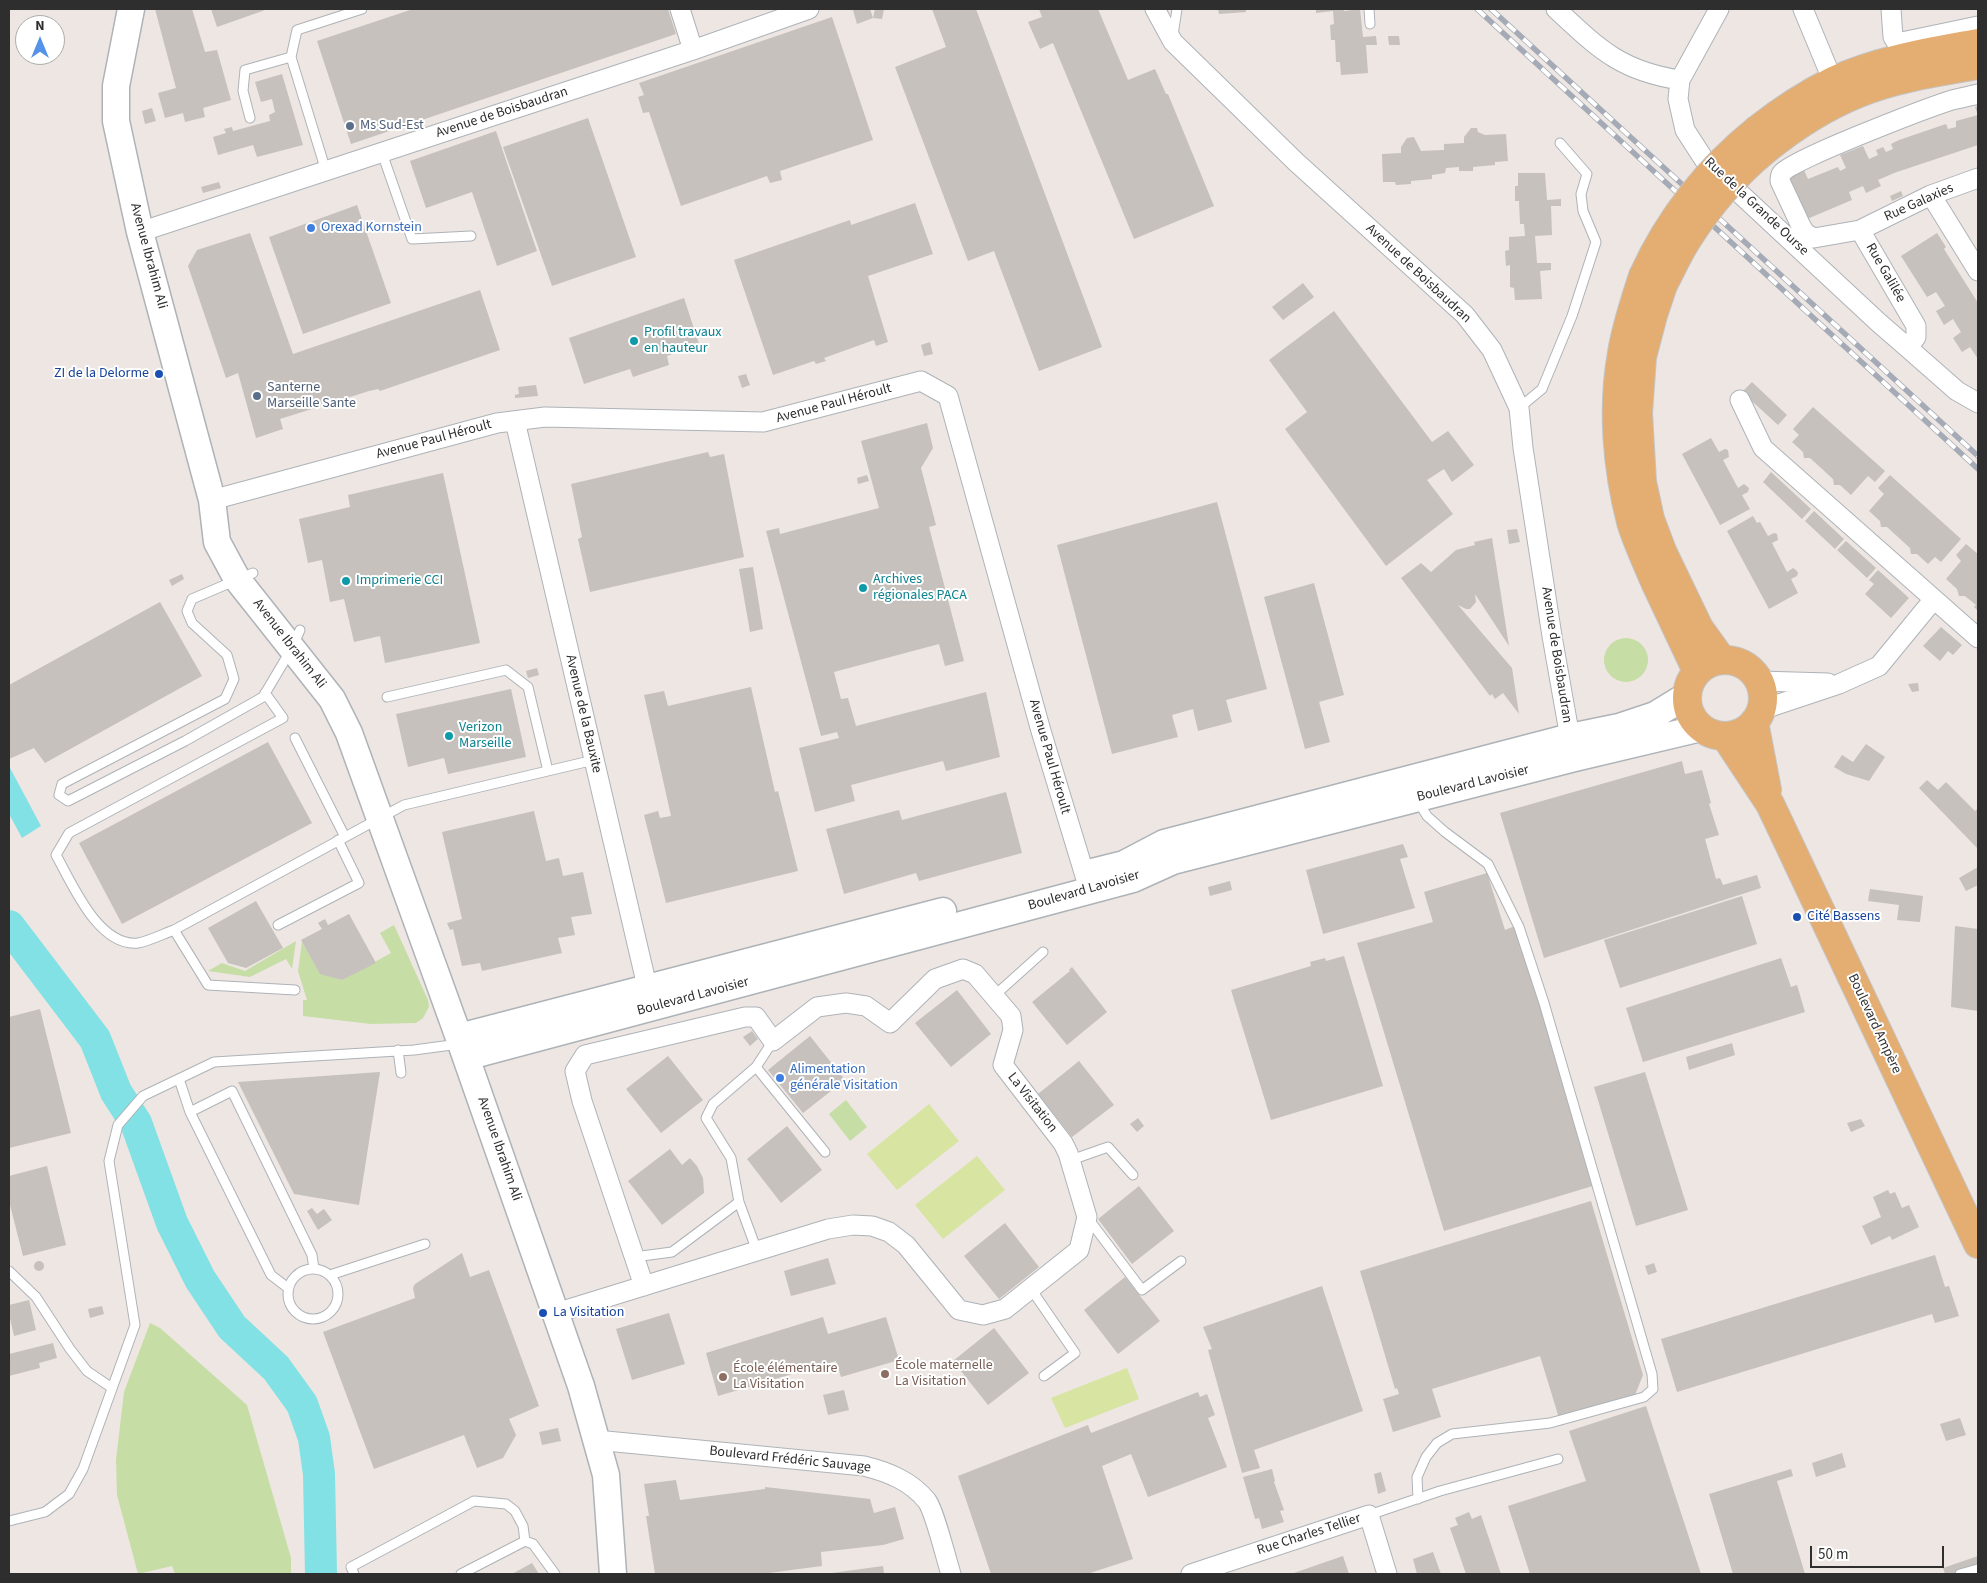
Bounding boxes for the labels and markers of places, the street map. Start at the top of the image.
place label: Ms Sud-Est [360,118,424,134]
marker: Ms Sud-Est [344,120,356,132]
place label: Orexad Kornstein [321,220,422,236]
marker: Orexad Kornstein [305,222,317,234]
place label: Profil travaux en hauteur [644,325,722,358]
marker: Profil travaux en hauteur [628,335,640,347]
place label: ZI de la Delorme [54,366,149,382]
marker: ZI de la Delorme [153,368,165,380]
place label: Santerne Marseille Sante [267,380,356,412]
marker: Santerne Marseille Sante [251,390,263,402]
place label: Archives régionales PACA [873,572,967,604]
place label: Imprimerie CCI [356,573,443,589]
marker: Imprimerie CCI [340,575,352,587]
marker: Archives régionales PACA [857,582,869,594]
place label: Verizon Marseille [459,720,511,752]
marker: Verizon Marseille [443,730,455,742]
place label: Cité Bassens [1807,909,1880,925]
marker: Cité Bassens [1791,911,1803,923]
place label: Alimentation générale Visitation [790,1062,898,1094]
marker: Alimentation générale Visitation [774,1072,786,1084]
place label: La Visitation [553,1305,624,1321]
marker: La Visitation [537,1307,549,1319]
place label: École maternelle La Visitation [895,1358,993,1390]
place label: École élémentaire La Visitation [733,1361,837,1394]
marker: École maternelle La Visitation [879,1368,891,1380]
marker: École élémentaire La Visitation [717,1371,729,1383]

